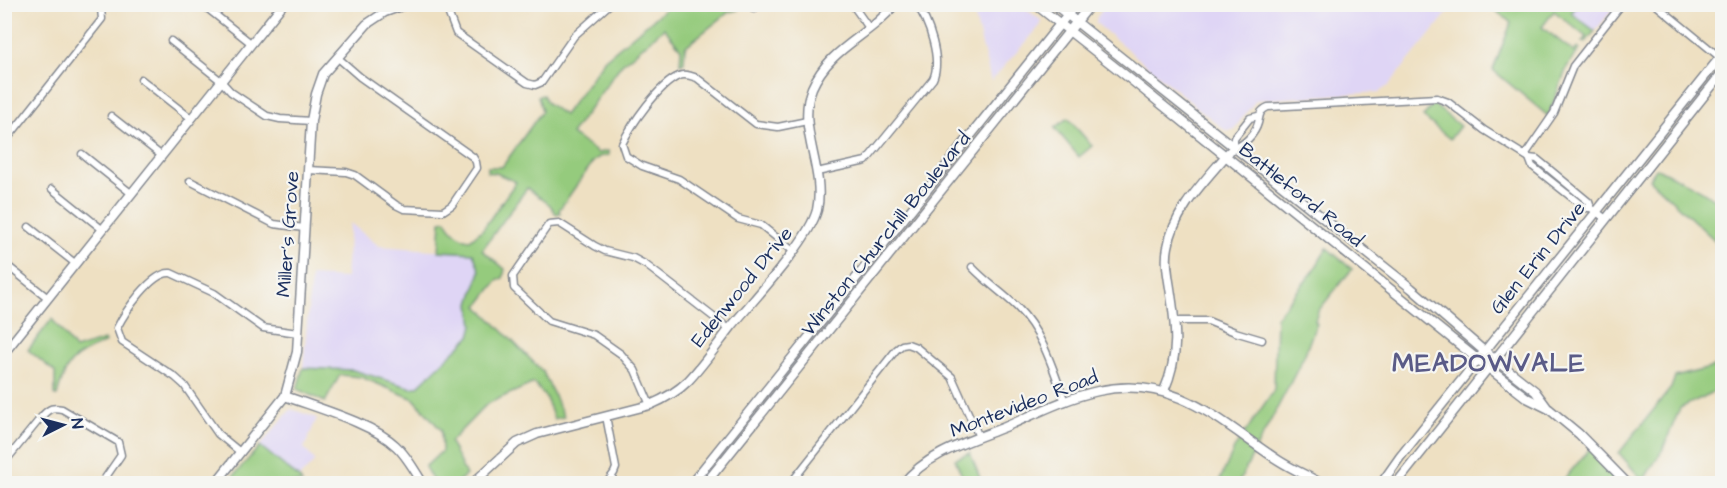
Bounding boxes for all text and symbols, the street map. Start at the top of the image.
street label: Winston Churchill Boulevard [795,126,977,342]
street label: Battleford Road [1233,136,1369,254]
street label: Miller's Grove [270,170,306,298]
street label: Glen Erin Drive [1484,195,1592,320]
street label: Edenwood Drive [685,221,800,353]
district label: MEADOWVALE [1392,345,1586,381]
street label: Montevideo Road [946,363,1102,445]
north arrow [33,395,93,455]
text: N [65,417,88,430]

